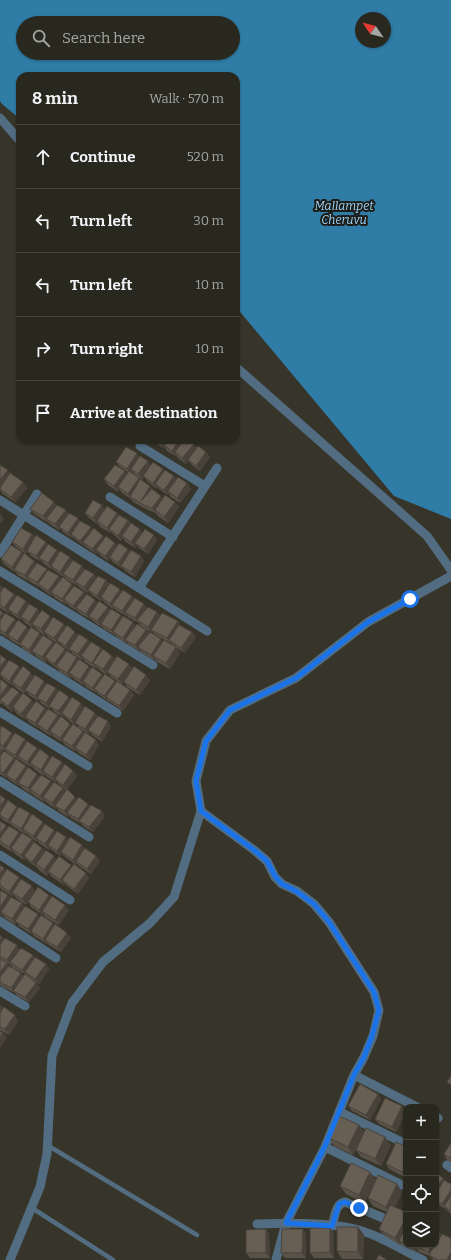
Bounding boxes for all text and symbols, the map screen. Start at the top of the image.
north arrow [355,12,391,48]
search box [16,16,240,60]
icon: search [30,27,52,49]
text: Search here [62,29,145,47]
text: 8 min [32,88,78,109]
text: Walk · 570 m [149,91,224,106]
icon: ahead [32,146,54,168]
text: Continue [70,148,136,166]
text: 520 m [187,149,224,164]
water label: Mallampet Cheruvu [314,199,374,227]
icon: left [32,210,54,232]
text: Turn left [70,212,132,230]
text: 30 m [193,213,224,228]
icon: left [32,274,54,296]
text: Turn left [70,276,132,294]
text: 10 m [195,277,224,292]
icon: right [32,338,54,360]
text: Turn right [70,340,143,358]
text: 10 m [195,341,224,356]
icon: arrive [32,402,54,424]
text: Arrive at destination [70,404,217,422]
route start [401,590,419,608]
map controls [403,1104,439,1248]
button: + [403,1104,439,1140]
button: − [403,1140,439,1176]
button: locate [403,1176,439,1212]
route end [350,1199,368,1217]
button: layers [403,1212,439,1248]

